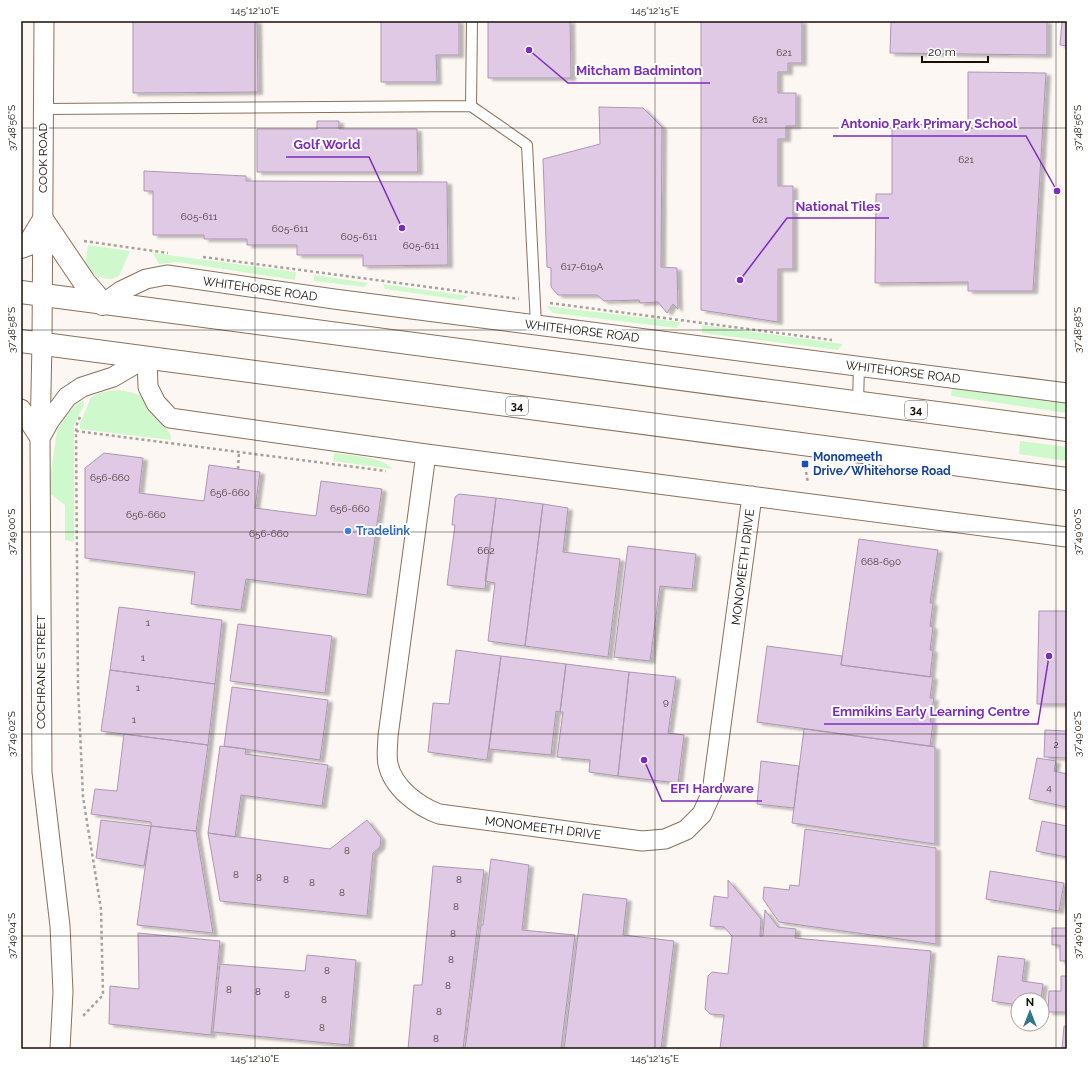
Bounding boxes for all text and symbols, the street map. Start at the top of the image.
text: 145°12'10"E [231,5,279,16]
text: 145°12'15"E [631,5,679,16]
scale bar [922,38,988,64]
text: 20 m [928,45,956,59]
house number: 621 [776,47,792,58]
callout: Mitcham Badminton [568,58,710,83]
text: Mitcham Badminton [576,63,702,78]
text: 37°48'56"S [6,105,17,151]
text: 37°48'56"S [1072,105,1083,151]
callout: Antonio Park Primary School [833,111,1026,136]
house number: 621 [752,114,768,125]
text: Antonio Park Primary School [841,116,1018,131]
street label: COOK ROAD [36,123,50,193]
callout: Golf World [286,132,369,157]
text: Golf World [294,137,360,152]
house number: 621 [958,154,974,165]
callout: National Tiles [787,193,889,218]
text: National Tiles [796,199,881,214]
house number: 605-611 [181,211,218,222]
house number: 605-611 [272,223,309,234]
house number: 605-611 [341,231,378,242]
house number: 605-611 [403,240,440,251]
house number: 617-619A [561,261,603,272]
street label: WHITEHORSE ROAD [202,274,319,304]
text: 37°48'58"S [6,307,17,353]
text: 37°48'58"S [1072,307,1083,353]
street label: WHITEHORSE ROAD [524,317,641,345]
street label: WHITEHORSE ROAD [845,358,962,386]
road number: 34 [506,397,528,415]
road number: 34 [905,401,927,419]
place label: Monomeeth Drive/Whitehorse Road [813,450,951,478]
marker: Monomeeth Drive/Whitehorse Road [800,459,810,469]
house number: 656-660 [90,472,130,483]
house number: 656-660 [210,487,250,498]
house number: 656-660 [330,503,370,514]
street label: MONOMEETH DRIVE [729,508,757,626]
text: 37°49'00"S [6,509,17,555]
house number: 656-660 [126,509,166,520]
text: 37°49'00"S [1072,509,1083,555]
place label: Tradelink [356,524,410,538]
marker: Tradelink [343,526,353,536]
house number: 656-660 [249,528,289,539]
house number: 662 [477,545,495,556]
house number: 668-690 [861,556,901,567]
street label: COCHRANE STREET [34,614,48,729]
house number: 1 [146,617,151,628]
house number: 1 [141,652,146,663]
house number: 1 [136,682,141,693]
house number: 9 [663,696,669,707]
callout: Emmikins Early Learning Centre [824,699,1038,724]
text: Emmikins Early Learning Centre [832,704,1030,719]
text: 37°49'02"S [6,711,17,757]
text: 37°49'02"S [1072,711,1083,757]
house number: 1 [132,714,137,725]
house number: 2 [1053,739,1059,750]
callout: EFI Hardware [662,776,762,801]
text: EFI Hardware [670,781,754,796]
house number: 4 [1046,782,1052,793]
street label: MONOMEETH DRIVE [484,814,602,842]
house number: 8 [344,845,350,856]
house number: 8 [233,869,239,880]
house number: 8 [256,872,262,883]
house number: 8 [283,874,289,885]
house number: 8 [456,874,462,885]
house number: 8 [309,877,315,888]
house number: 8 [339,887,345,898]
house number: 8 [453,901,459,912]
text: 37°49'04"S [6,913,17,959]
text: 37°49'04"S [1072,913,1083,959]
house number: 8 [450,928,456,939]
house number: 8 [448,954,454,965]
house number: 8 [324,965,330,976]
house number: 8 [445,980,451,991]
house number: 8 [226,984,232,995]
house number: 8 [255,986,261,997]
house number: 8 [284,989,290,1000]
north arrow [1010,992,1050,1032]
house number: 8 [321,994,327,1005]
text: N [1026,996,1034,1009]
house number: 8 [436,1006,442,1017]
house number: 8 [319,1022,325,1033]
house number: 8 [433,1033,439,1044]
text: 145°12'10"E [231,1053,279,1064]
text: 145°12'15"E [631,1053,679,1064]

